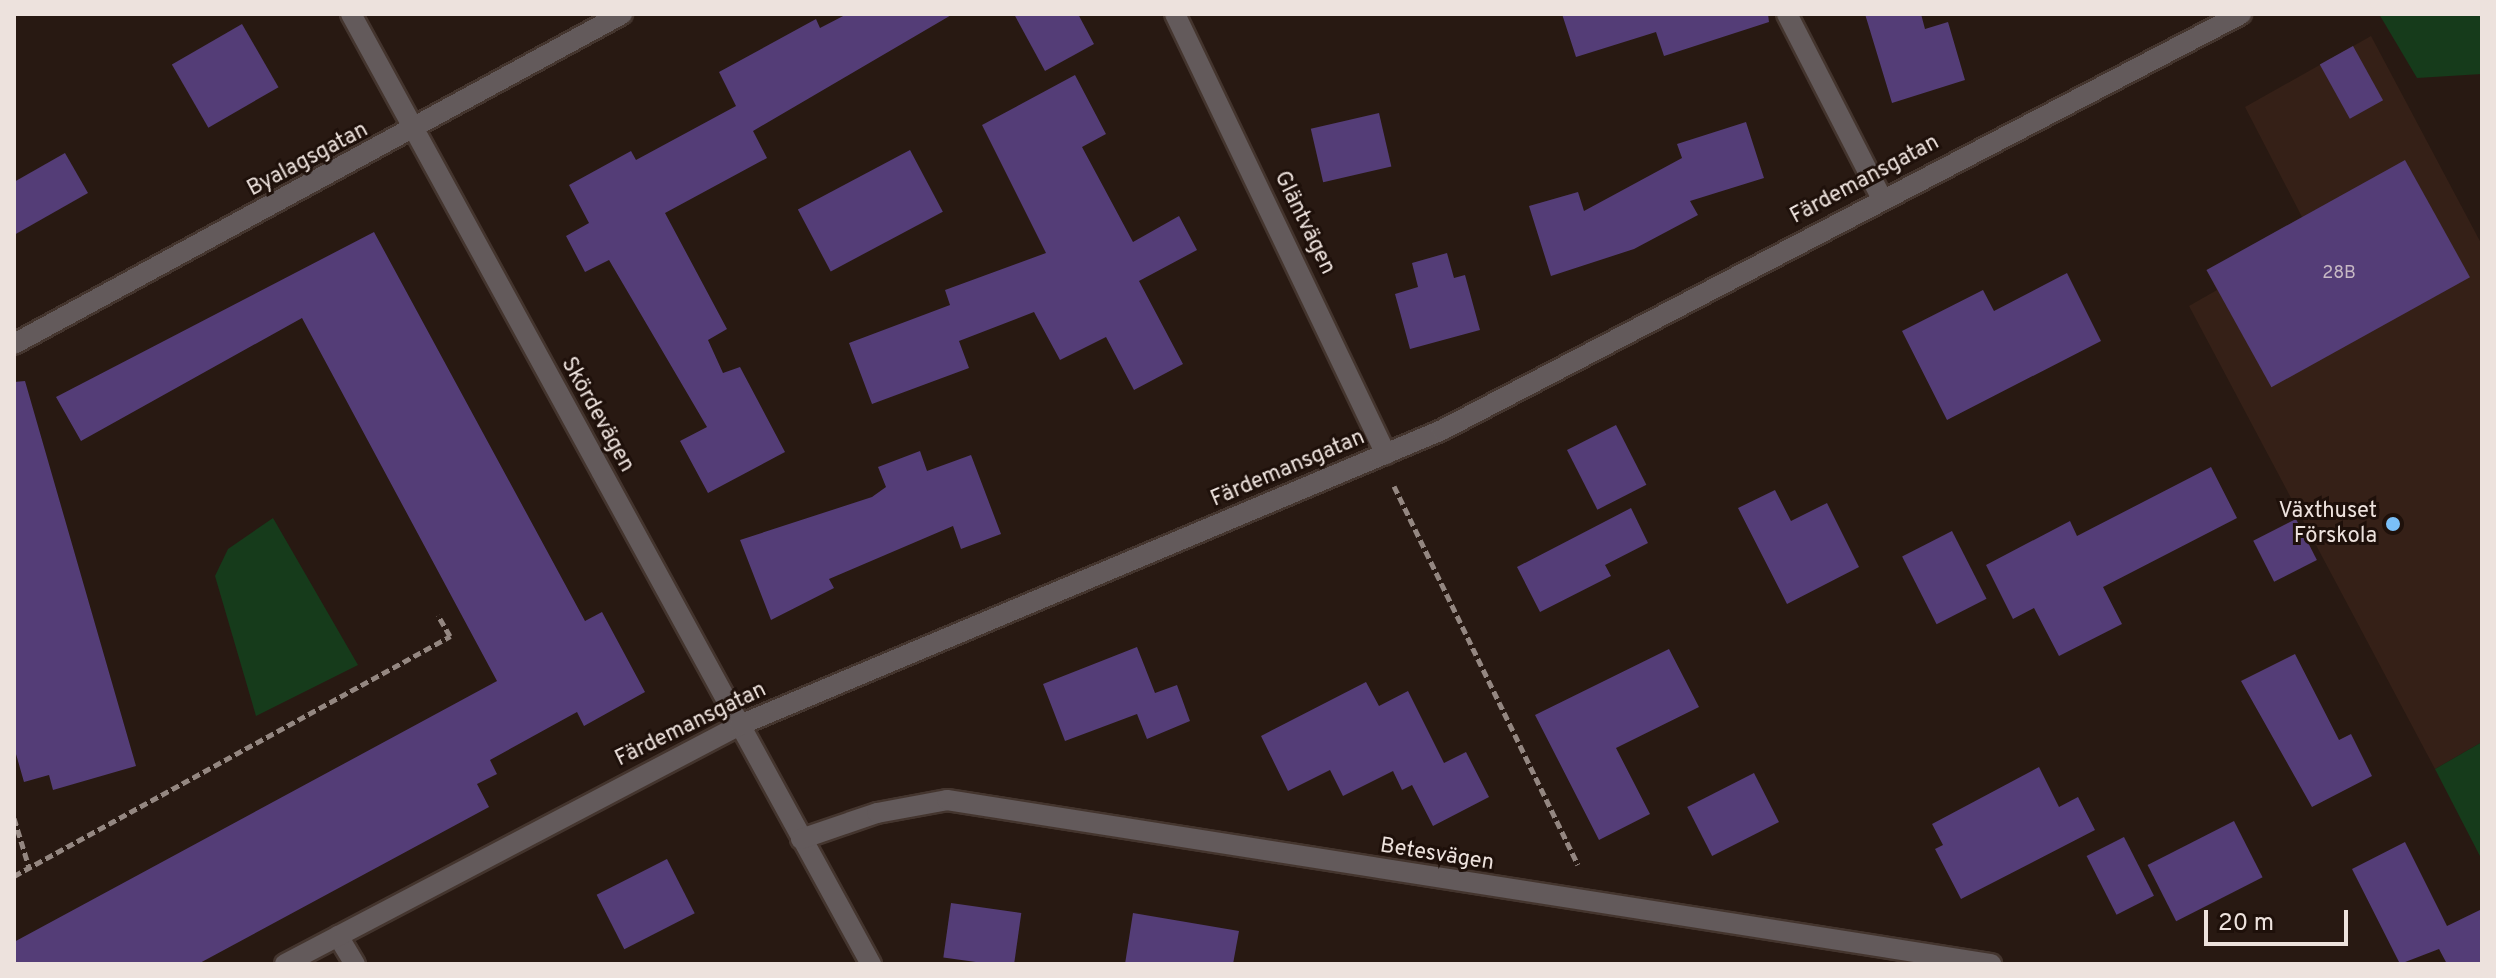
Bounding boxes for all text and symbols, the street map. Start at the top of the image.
street label: Byalagsgatan [243,117,373,203]
street label: Färdemansgatan [1786,130,1944,230]
street label: Gläntvägen [1268,167,1340,279]
house number: 28B [2322,263,2356,285]
street label: Skördevägen [555,353,639,477]
street label: Färdemansgatan [1207,425,1369,513]
place label: Växthuset Förskola [2279,498,2377,550]
marker: Växthuset Förskola [2384,515,2402,533]
street label: Färdemansgatan [611,677,771,773]
street label: Betesvägen [1378,833,1496,877]
scale bar [2208,894,2352,944]
text: 20 m [2218,909,2274,939]

